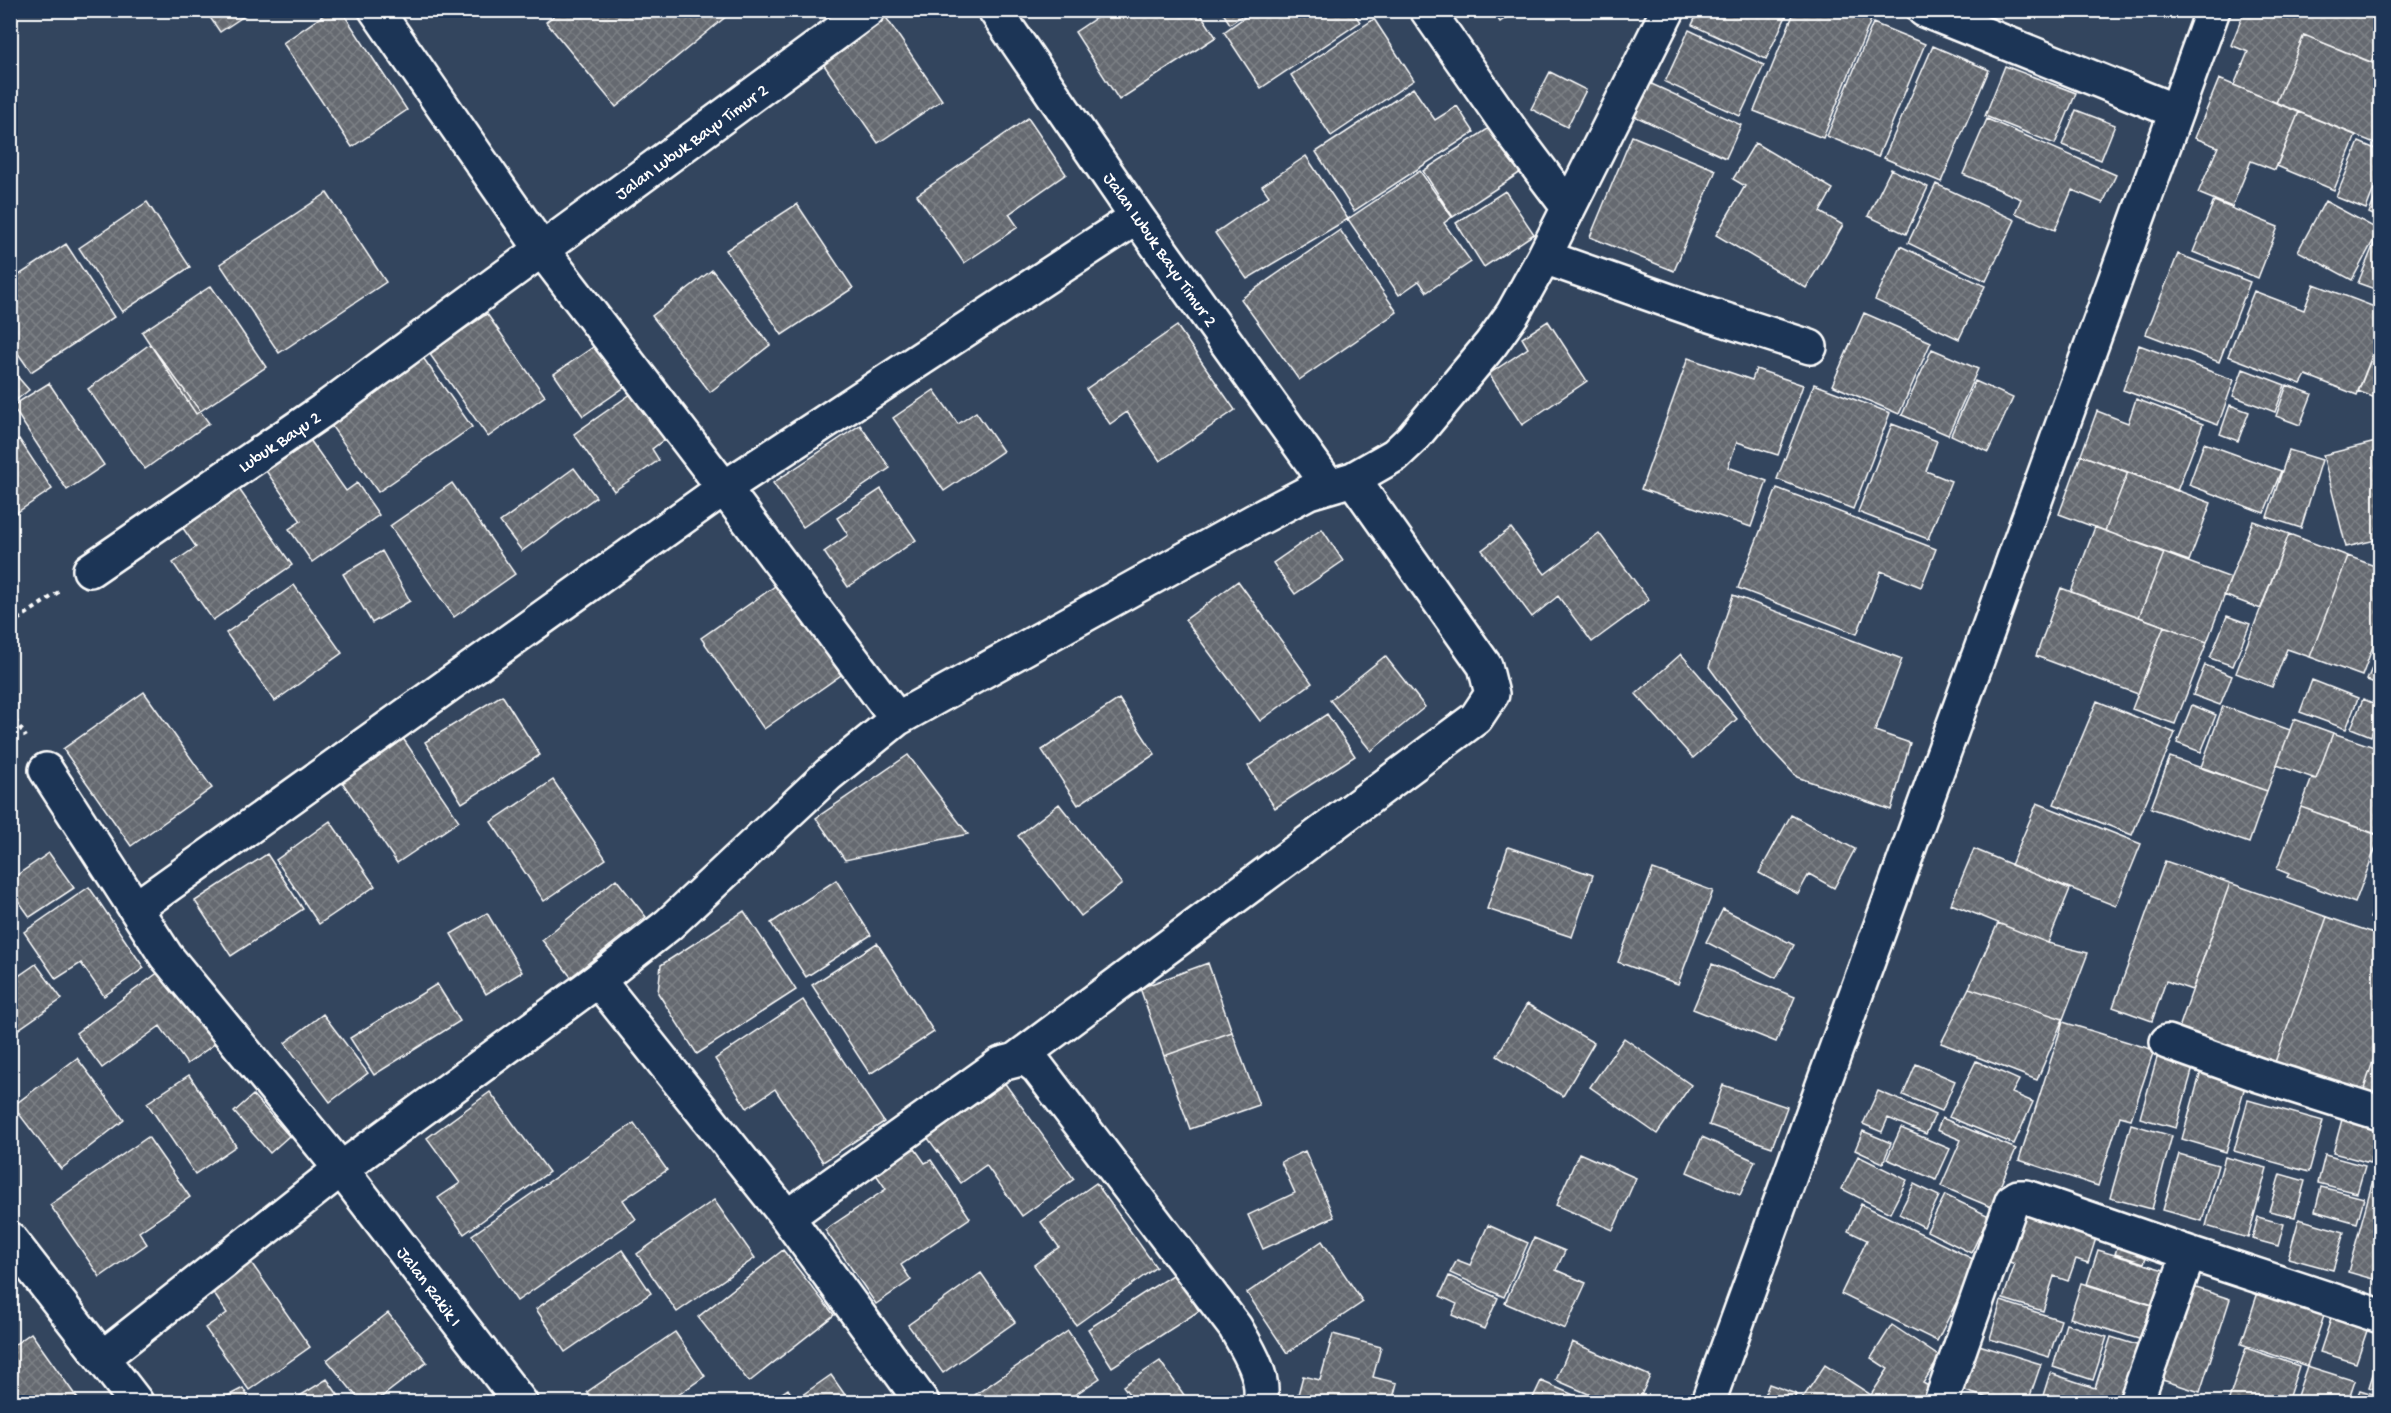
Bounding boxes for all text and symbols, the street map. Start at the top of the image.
street label: Jalan Lubuk Bayu Timur 2 [612,80,773,206]
street label: Jalan Lubuk Bayu Timur 2 [1098,169,1220,332]
street label: Lubuk Bayu 2 [235,408,326,478]
street label: Jalan Rakik I [391,1244,465,1331]

